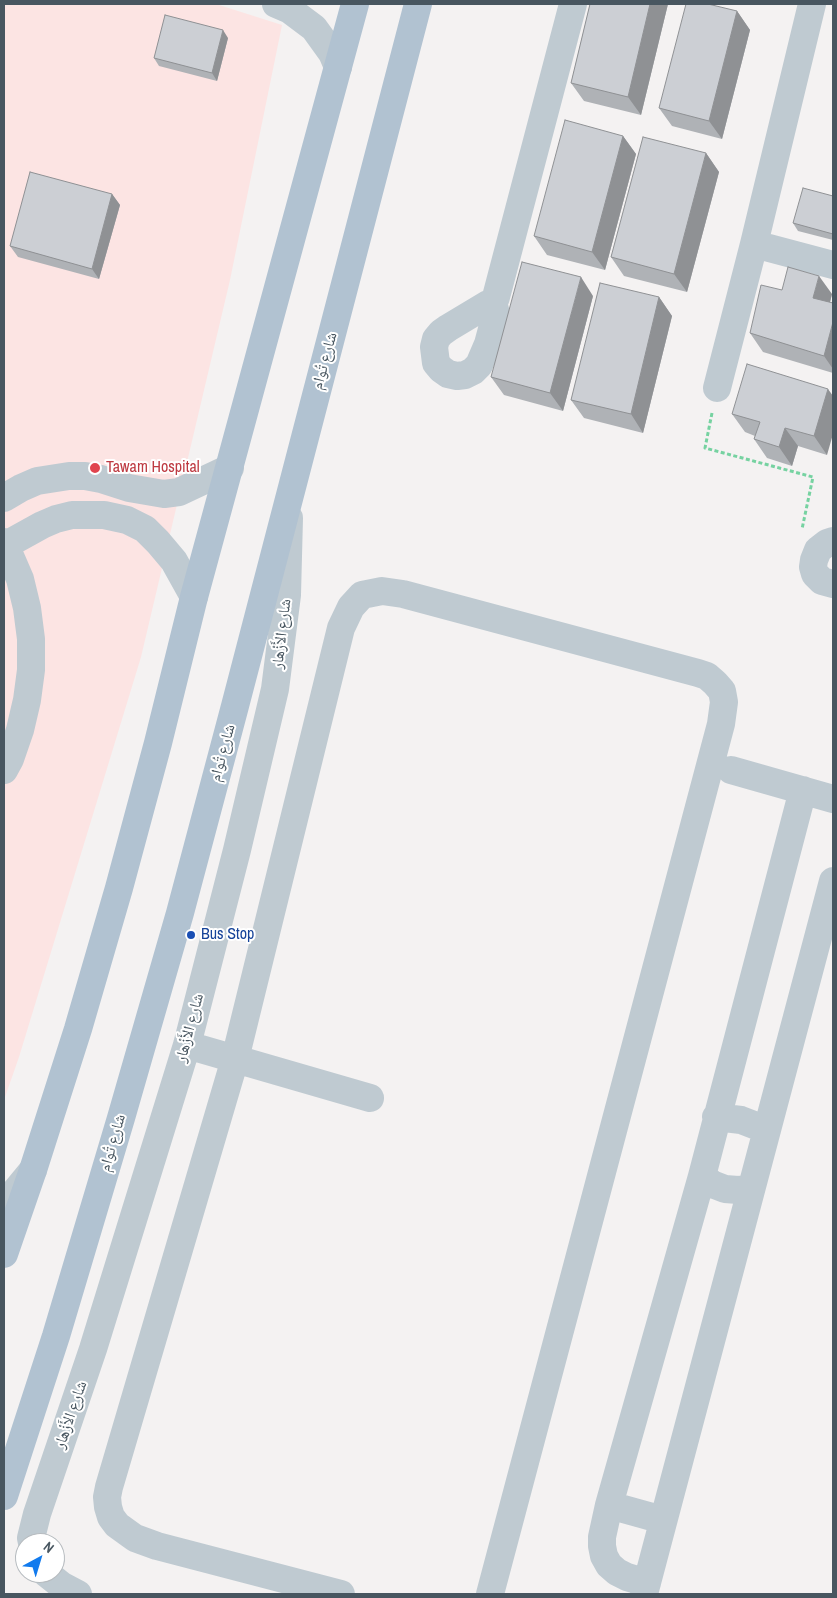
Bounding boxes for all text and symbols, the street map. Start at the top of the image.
street label: شارع تُوام [308,330,342,392]
place label: Tawam Hospital [106,458,200,478]
marker: Tawam Hospital [88,461,102,475]
street label: شارع الأَزْهار [268,598,296,670]
street label: شارع تُوام [206,722,240,784]
place label: Bus Stop [201,925,254,945]
marker: Bus Stop [185,929,197,941]
street label: شارع الأَزْهار [172,991,208,1065]
street label: شارع تُوام [96,1112,130,1174]
street label: شارع الأَزْهار [50,1378,92,1452]
north arrow [15,1533,65,1583]
text: N [40,1538,58,1557]

